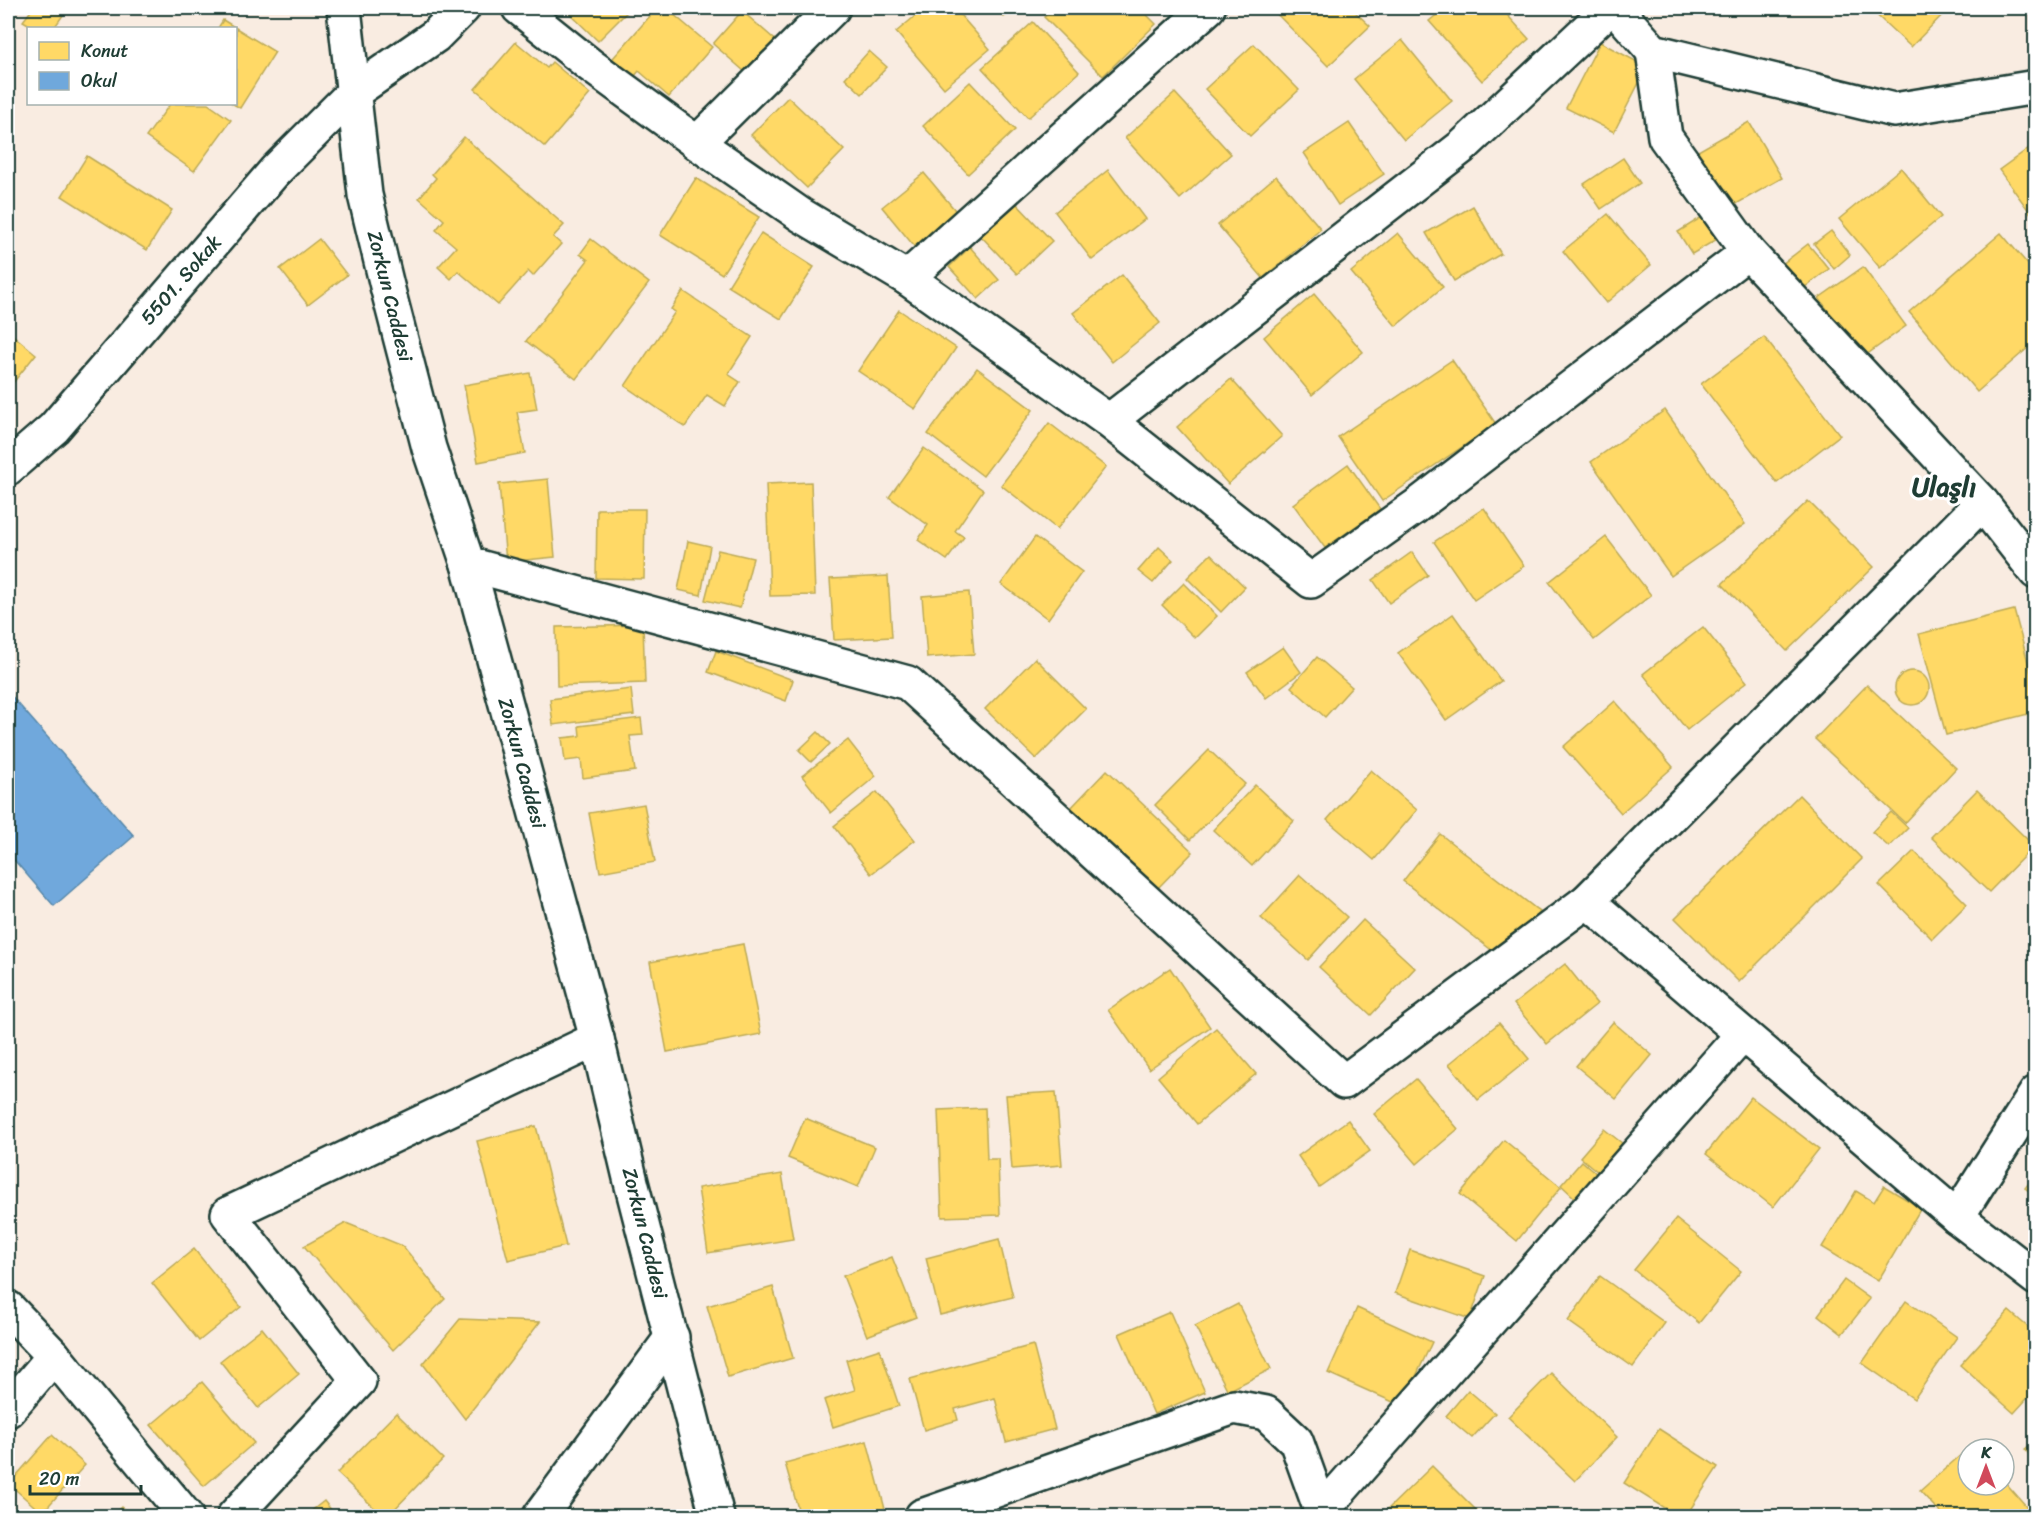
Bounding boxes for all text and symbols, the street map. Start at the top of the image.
legend [27,27,237,105]
text: Konut [81,35,128,67]
text: Okul [81,65,118,97]
street label: 5501. Sokak [131,226,231,333]
street label: Zorkun Caddesi [357,227,424,367]
district label: Ulaşlı [1912,464,1976,510]
street label: Zorkun Caddesi [488,694,557,834]
street label: Zorkun Caddesi [612,1164,679,1304]
north arrow [1956,1437,2016,1497]
text: K [1980,1438,1992,1467]
scale bar [30,1458,141,1496]
text: 20 m [39,1463,79,1495]

